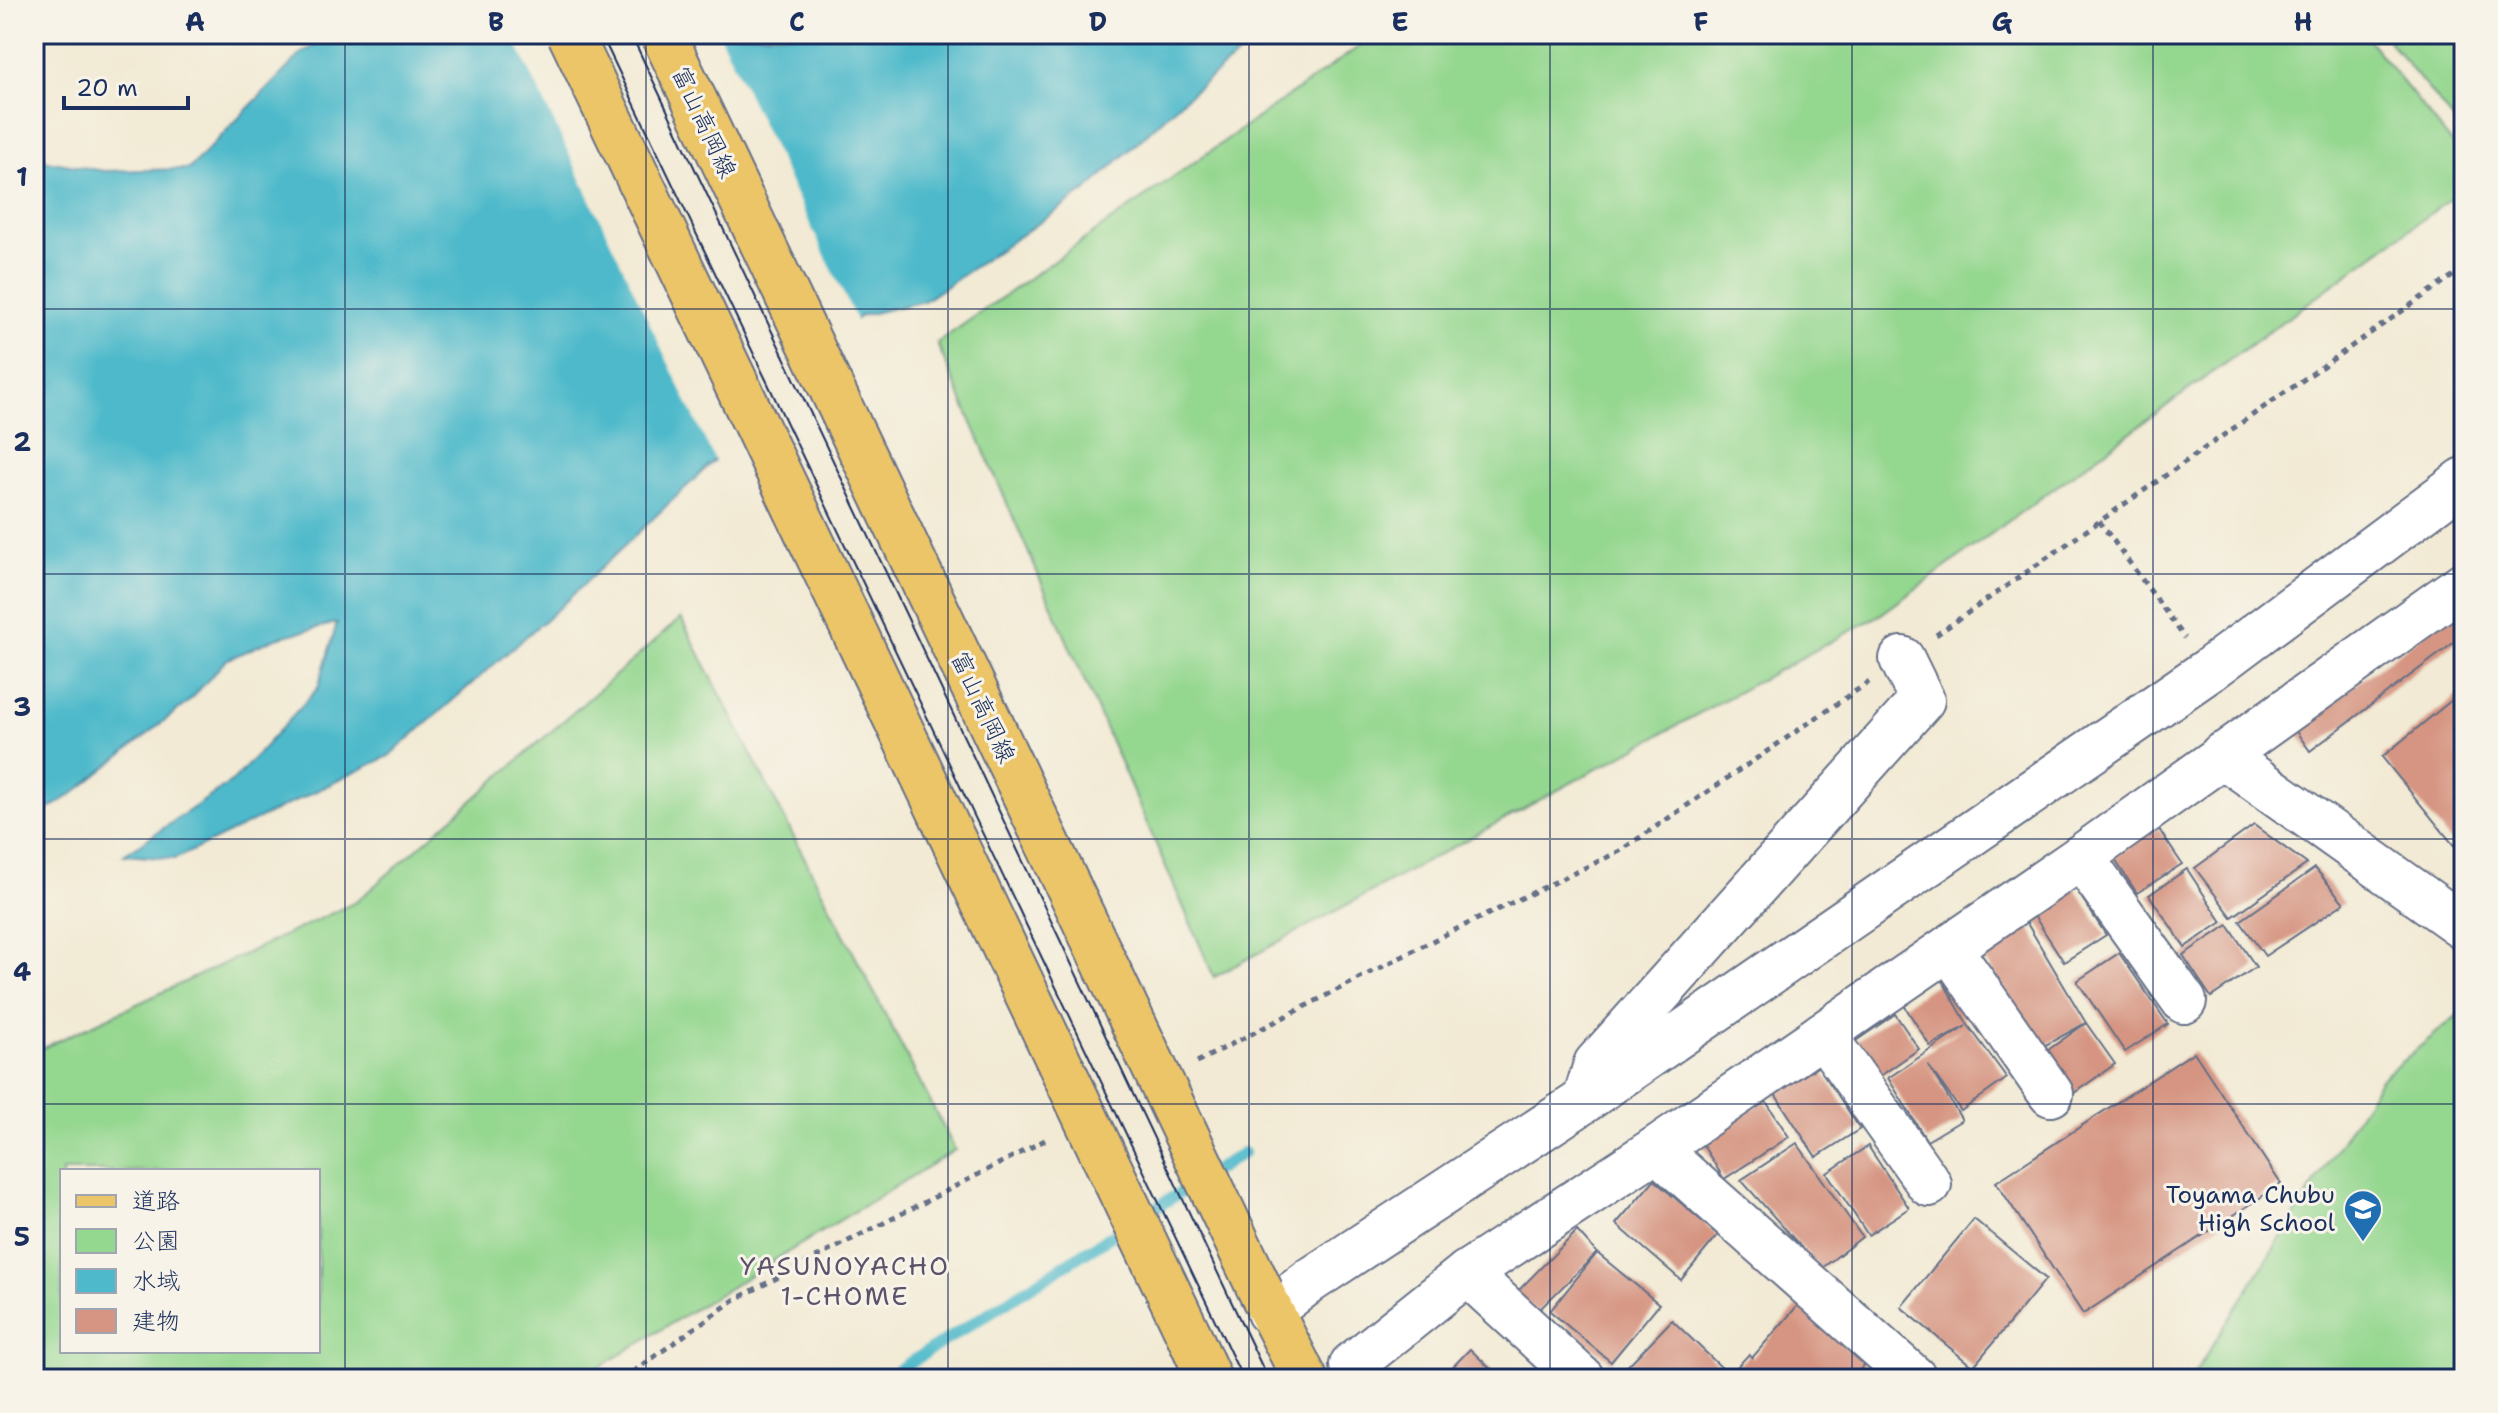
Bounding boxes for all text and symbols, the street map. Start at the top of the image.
text: A [185,4,205,39]
text: B [488,4,504,39]
text: C [789,4,805,39]
text: D [1089,4,1107,39]
text: E [1391,4,1409,39]
text: F [1693,4,1709,39]
text: G [1992,4,2013,39]
text: H [2294,4,2312,39]
scale bar [64,60,188,110]
street label: 富山高岡線 [664,61,744,183]
text: 20 m [76,72,138,104]
text: 1 [16,159,28,194]
text: 2 [13,424,31,459]
street label: 富山高岡線 [943,646,1023,768]
text: 3 [13,689,31,724]
text: 4 [13,954,31,989]
legend [60,1169,320,1353]
place label: Toyama Chubu High School [2166,1179,2336,1239]
text: 道路 [132,1185,180,1217]
school or university icon: Toyama Chubu High School [2342,1188,2384,1243]
text: 5 [14,1219,30,1254]
text: 公園 [132,1225,180,1257]
district label: YASUNOYACHO 1-CHOME [740,1248,950,1313]
text: 水域 [132,1265,180,1297]
text: 建物 [132,1305,180,1337]

